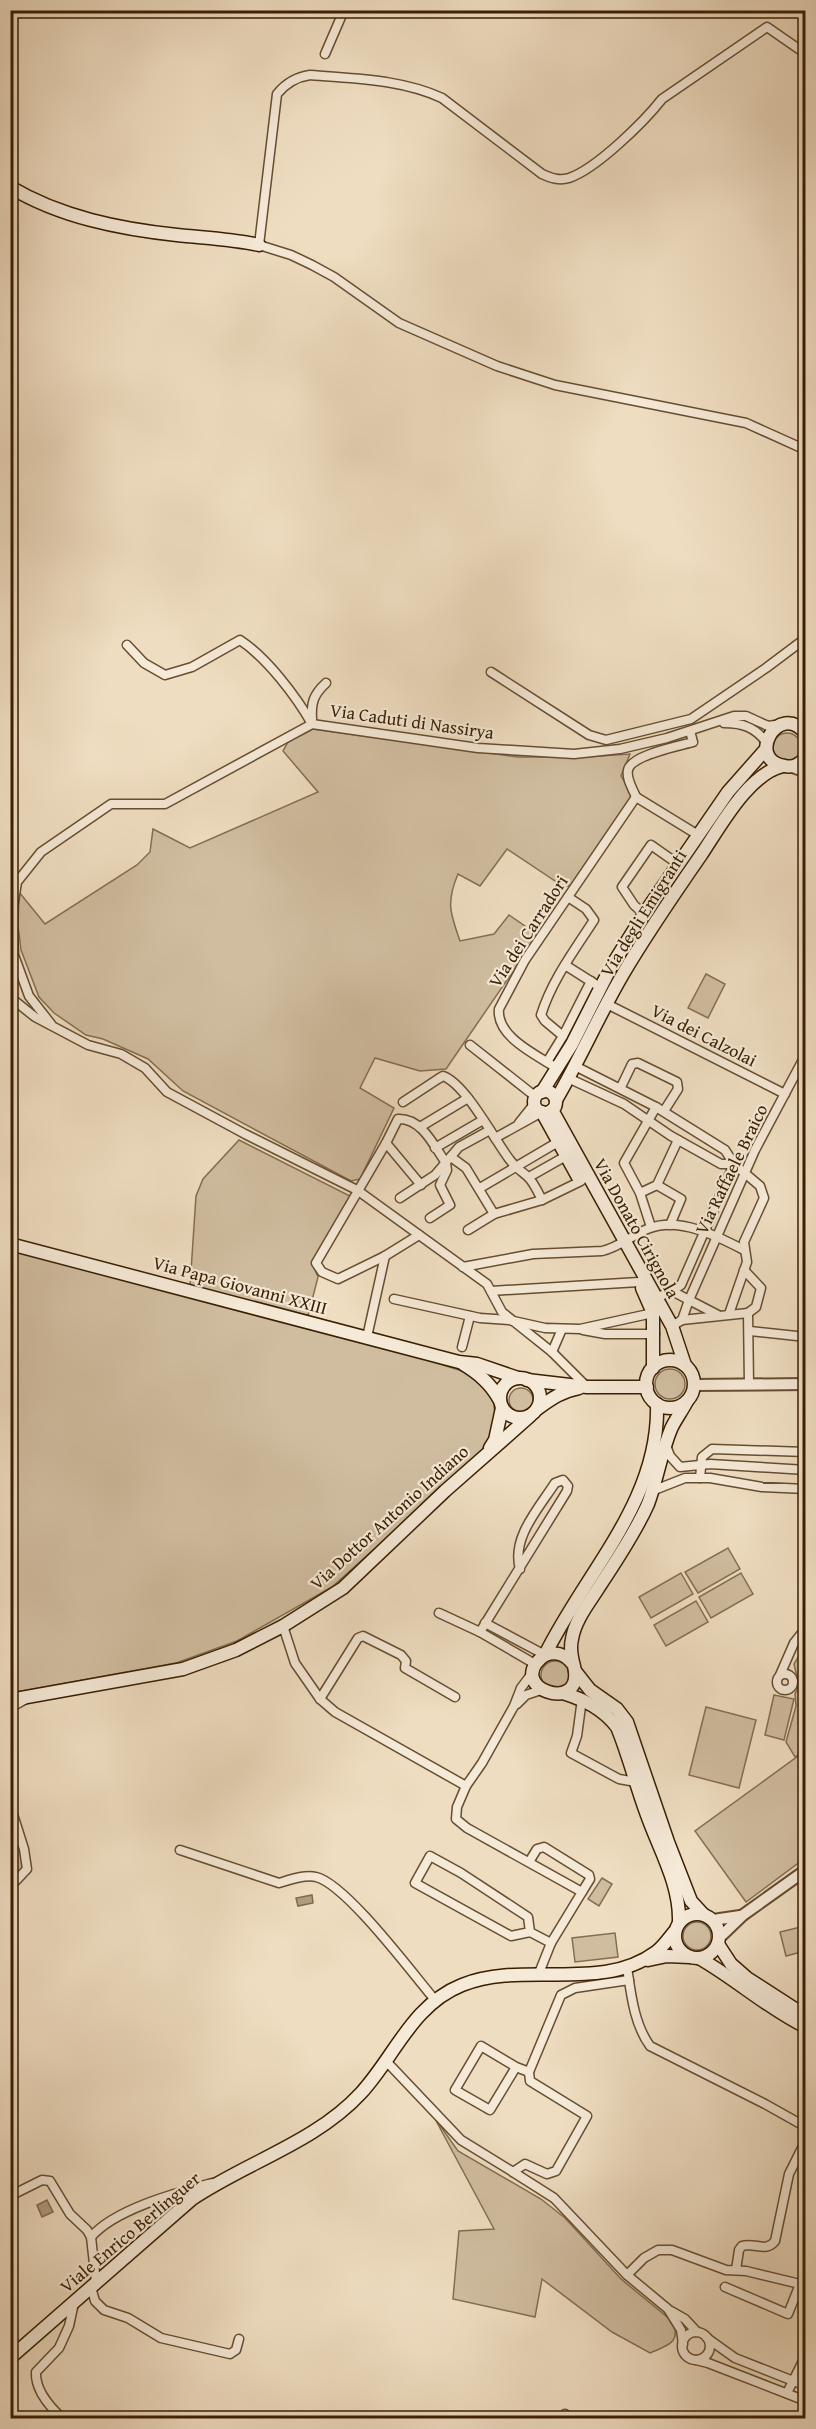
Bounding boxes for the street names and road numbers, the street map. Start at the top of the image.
street label: Via Caduti di Nassirya [328,696,496,746]
street label: Via degli Emigranti [593,844,693,982]
street label: Via dei Carradori [482,870,574,992]
street label: Via dei Calzolai [646,997,762,1073]
street label: Via Raffaele Braico [688,1099,774,1239]
street label: Via Donato Cirignola [587,1153,687,1303]
street label: Via Papa Giovanni XXIII [150,1249,330,1321]
street label: Via Dottor Antonio Indiano [304,1438,474,1596]
street label: Viale Enrico Berlinguer [54,2165,207,2299]

